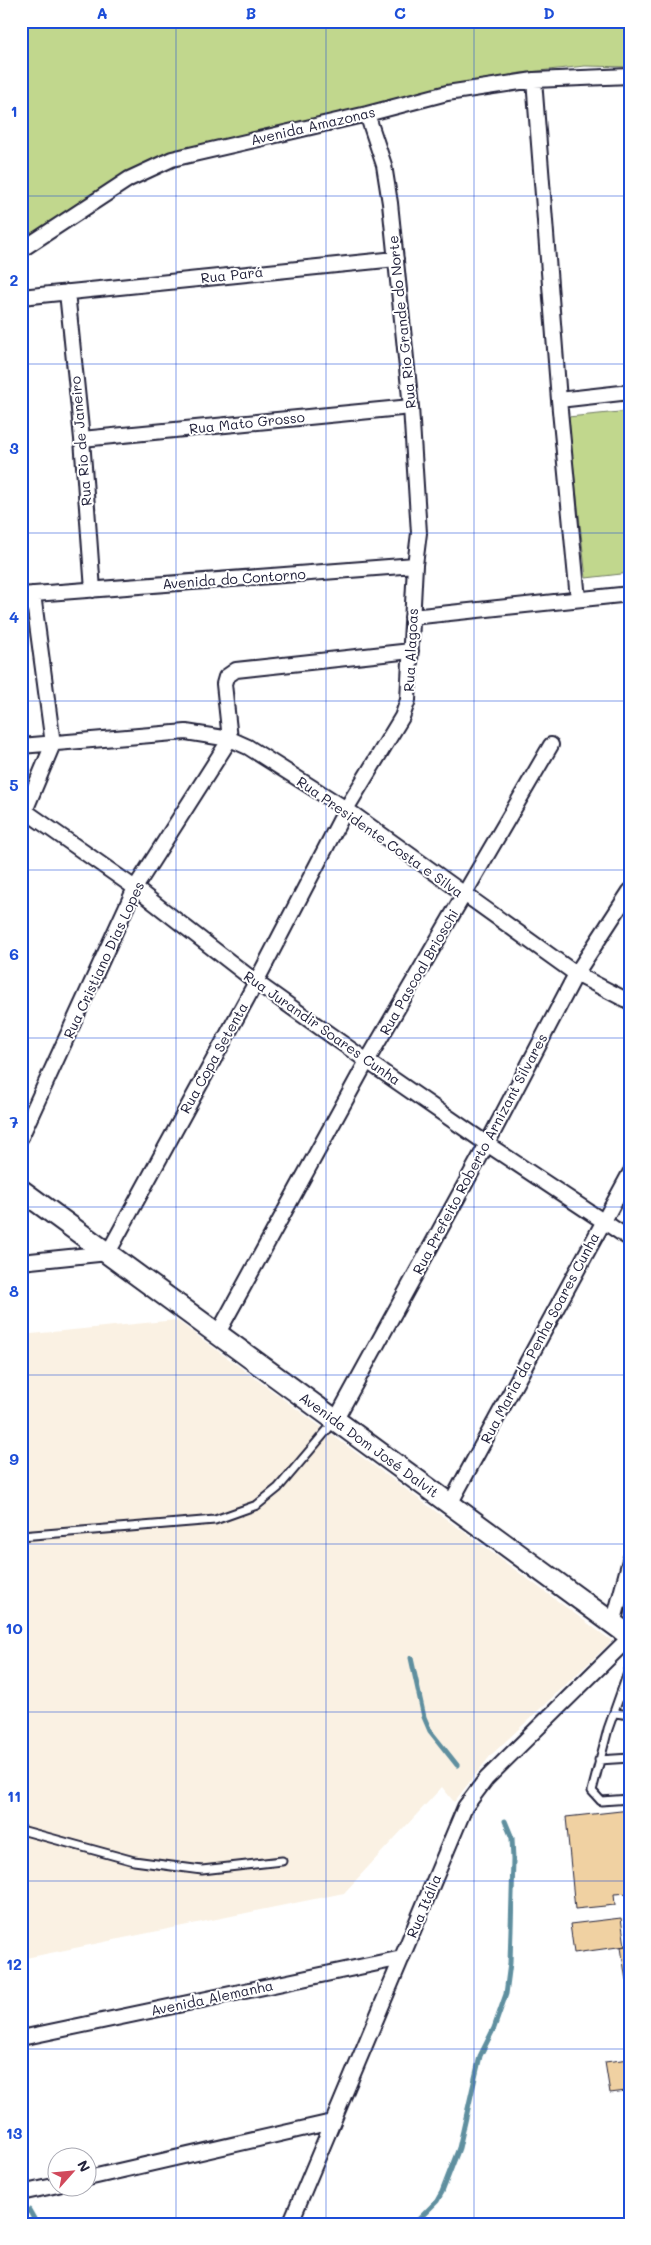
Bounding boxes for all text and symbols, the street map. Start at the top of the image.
text: A [96,2,108,23]
text: B [246,2,256,23]
text: C [394,2,406,23]
text: D [543,2,555,23]
text: 1 [10,100,18,121]
street label: Avenida Amazonas [249,102,377,149]
street label: Rua Rio Grande do Norte [383,235,420,410]
street label: Rua Pará [200,262,264,287]
text: 2 [10,269,19,290]
street label: Rua Rio de Janeiro [65,375,96,507]
street label: Rua Mato Grosso [188,407,306,438]
text: 3 [9,437,19,458]
street label: Avenida do Contorno [162,564,306,593]
text: 4 [9,606,19,627]
street label: Rua Alagoas [399,608,422,692]
street label: Rua Presidente Costa e Silva [293,772,467,902]
text: 5 [9,774,19,795]
street label: Rua Cristiano Dias Lopes [59,878,148,1041]
street label: Rua Pascoal Brioschi [375,905,462,1038]
text: 6 [9,943,19,964]
street label: Rua Jurandir Soares Cunha [240,966,404,1089]
street label: Rua Copa Setenta [175,999,252,1117]
street label: Rua Prefeito Roberto Arnizant Silvares [408,1030,551,1278]
text: 7 [10,1111,19,1132]
street label: Rua Maria da Penha Soares Cunha [476,1229,603,1447]
text: 8 [9,1280,19,1301]
street label: Avenida Dom José Dalvit [296,1388,443,1502]
text: 9 [9,1448,19,1469]
text: 10 [5,1617,23,1638]
text: 11 [7,1785,21,1806]
street label: Rua Itália [402,1871,445,1941]
text: 12 [6,1953,22,1974]
street label: Avenida Alemanha [149,1975,275,2020]
text: 13 [6,2122,23,2143]
north arrow [48,2148,98,2198]
text: N [73,2157,95,2175]

